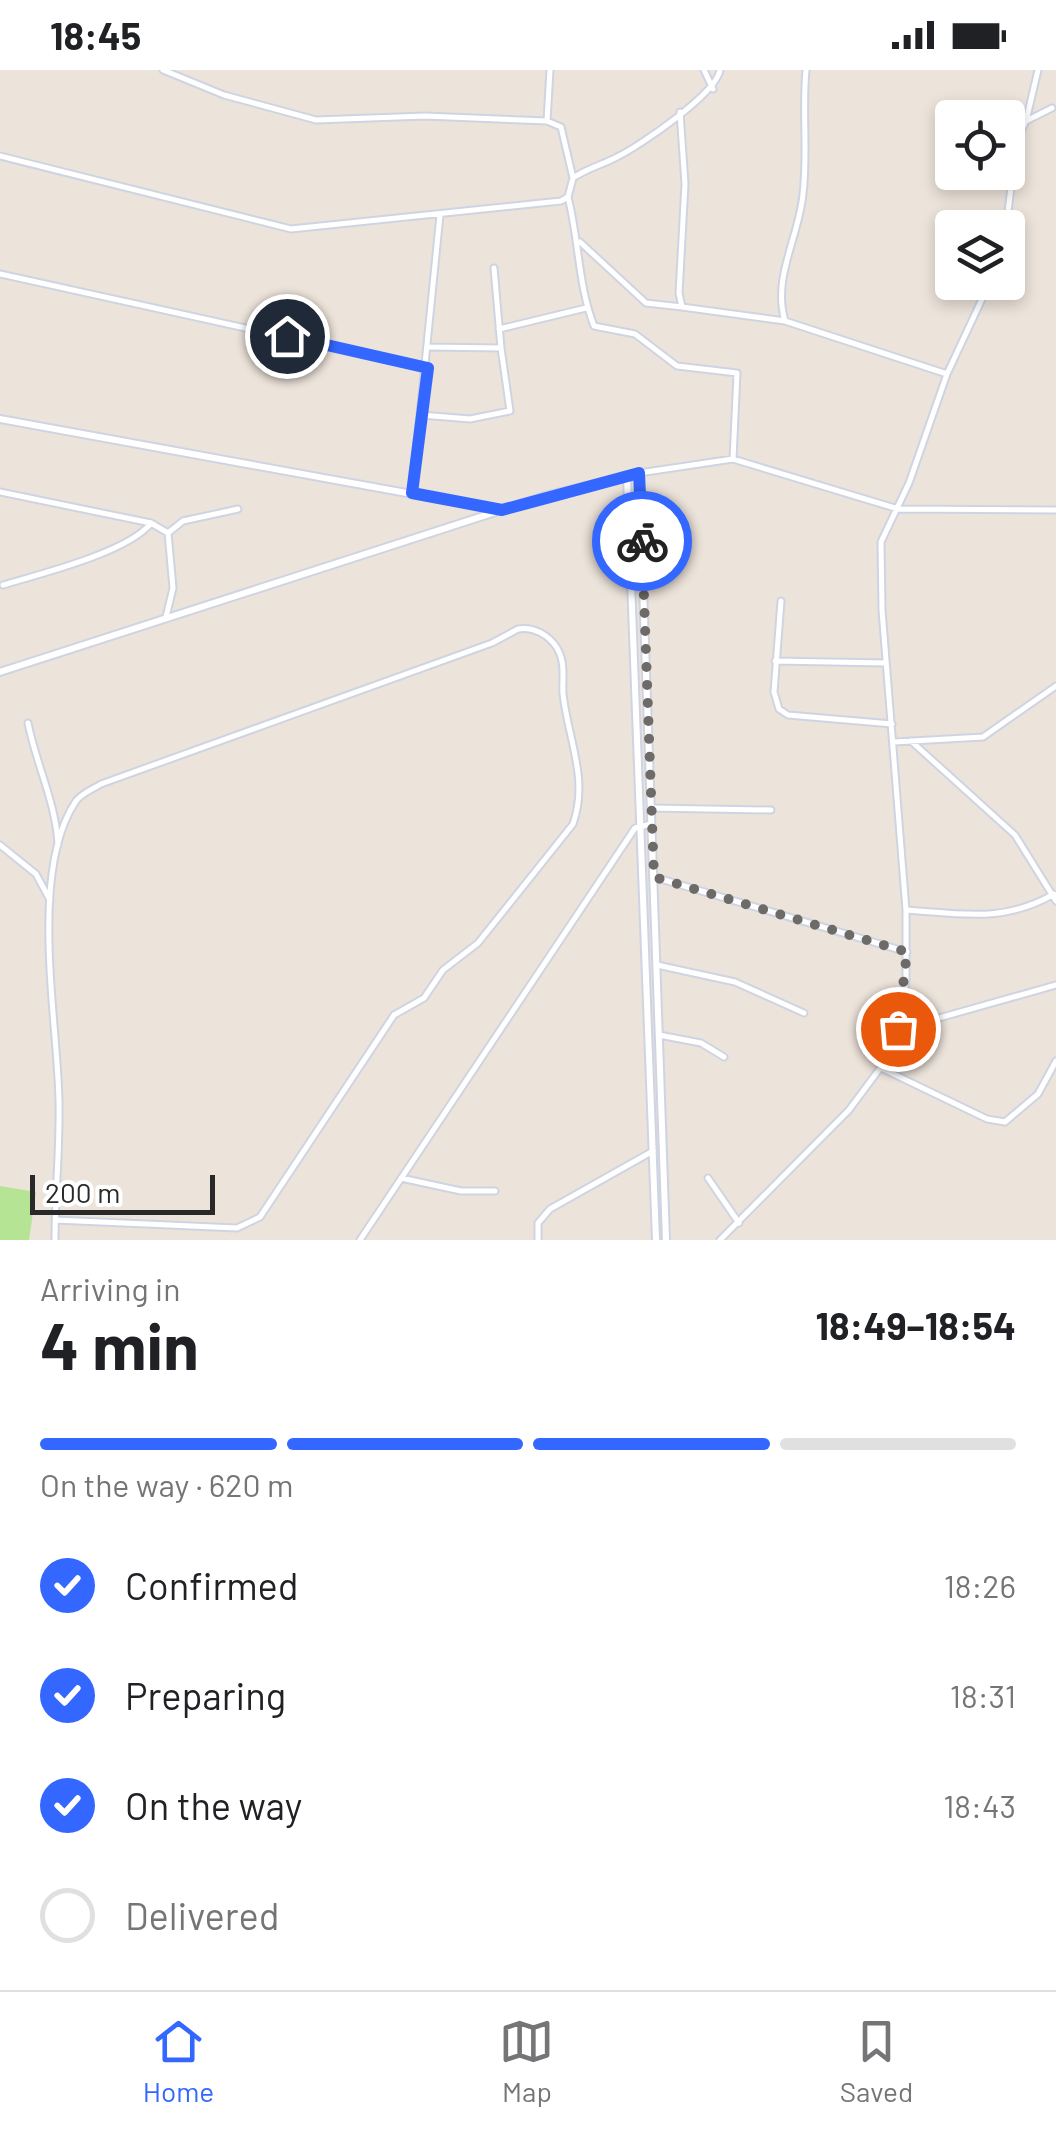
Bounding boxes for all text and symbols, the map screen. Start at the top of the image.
text: 18:45 [50,12,141,58]
map controls [935,100,1025,300]
button: locate [935,100,1025,190]
button: layers [935,210,1025,300]
pin [245,294,330,379]
icon: home [260,309,315,364]
courier [592,491,692,591]
icon: bike [615,514,670,569]
pin [856,987,941,1072]
icon: bag [871,1002,926,1057]
scale bar [30,1170,215,1214]
text: 200 m [45,1175,120,1209]
text: Arriving in [40,1269,180,1307]
text: 18:49–18:54 [816,1302,1016,1348]
text: 4 min [40,1305,199,1383]
text: On the way · 620 m [40,1465,293,1503]
icon: check [40,1558,95,1613]
text: Confirmed [125,1562,298,1608]
text: 18:26 [944,1566,1016,1604]
icon: check [40,1668,95,1723]
text: Preparing [125,1672,286,1718]
text: 18:31 [950,1676,1016,1714]
icon: check [40,1778,95,1833]
text: On the way [125,1782,302,1828]
text: 18:43 [943,1786,1016,1824]
text: Delivered [125,1892,279,1938]
tab: Home [143,2014,214,2108]
tab: Map [499,2014,554,2108]
tab: Saved [840,2014,913,2108]

